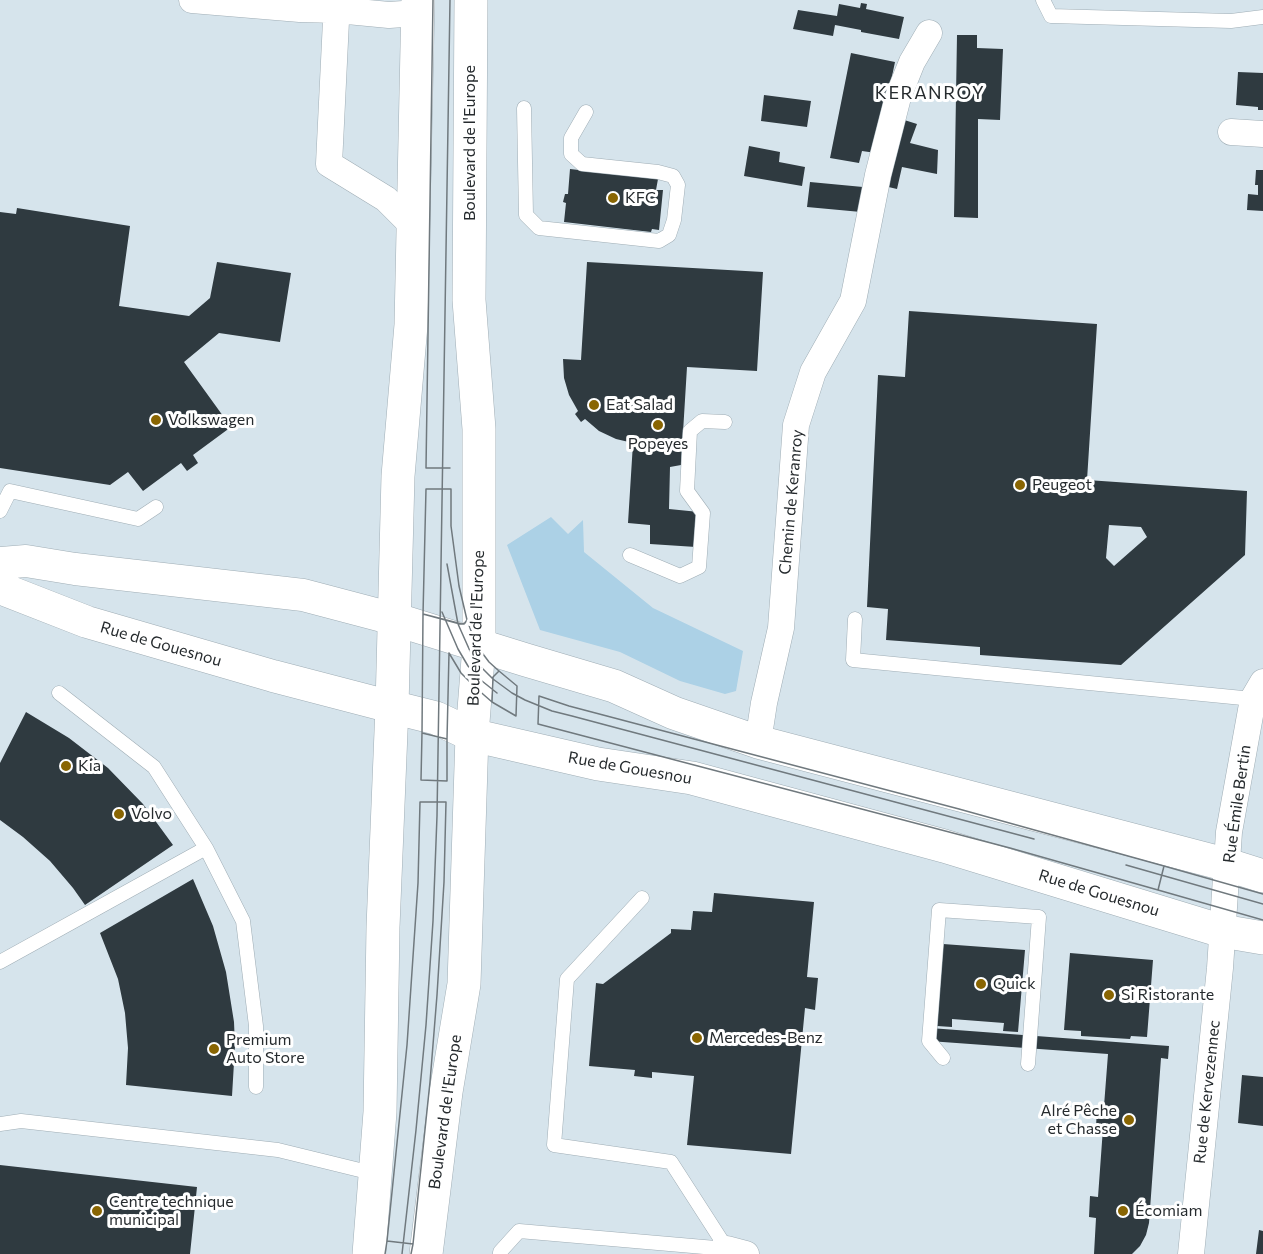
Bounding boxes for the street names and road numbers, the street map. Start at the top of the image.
street label: Boulevard de l'Europe [460,65,480,221]
street label: Chemin de Keranroy [775,429,807,575]
street label: Boulevard de l'Europe [464,550,488,706]
street label: Rue de Gouesnou [98,617,224,671]
street label: Rue Émile Bertin [1219,744,1255,864]
street label: Rue de Gouesnou [567,748,693,788]
street label: Rue de Gouesnou [1036,865,1162,921]
street label: Rue de Kervezennec [1190,1019,1224,1165]
street label: Boulevard de l'Europe [425,1033,465,1191]

